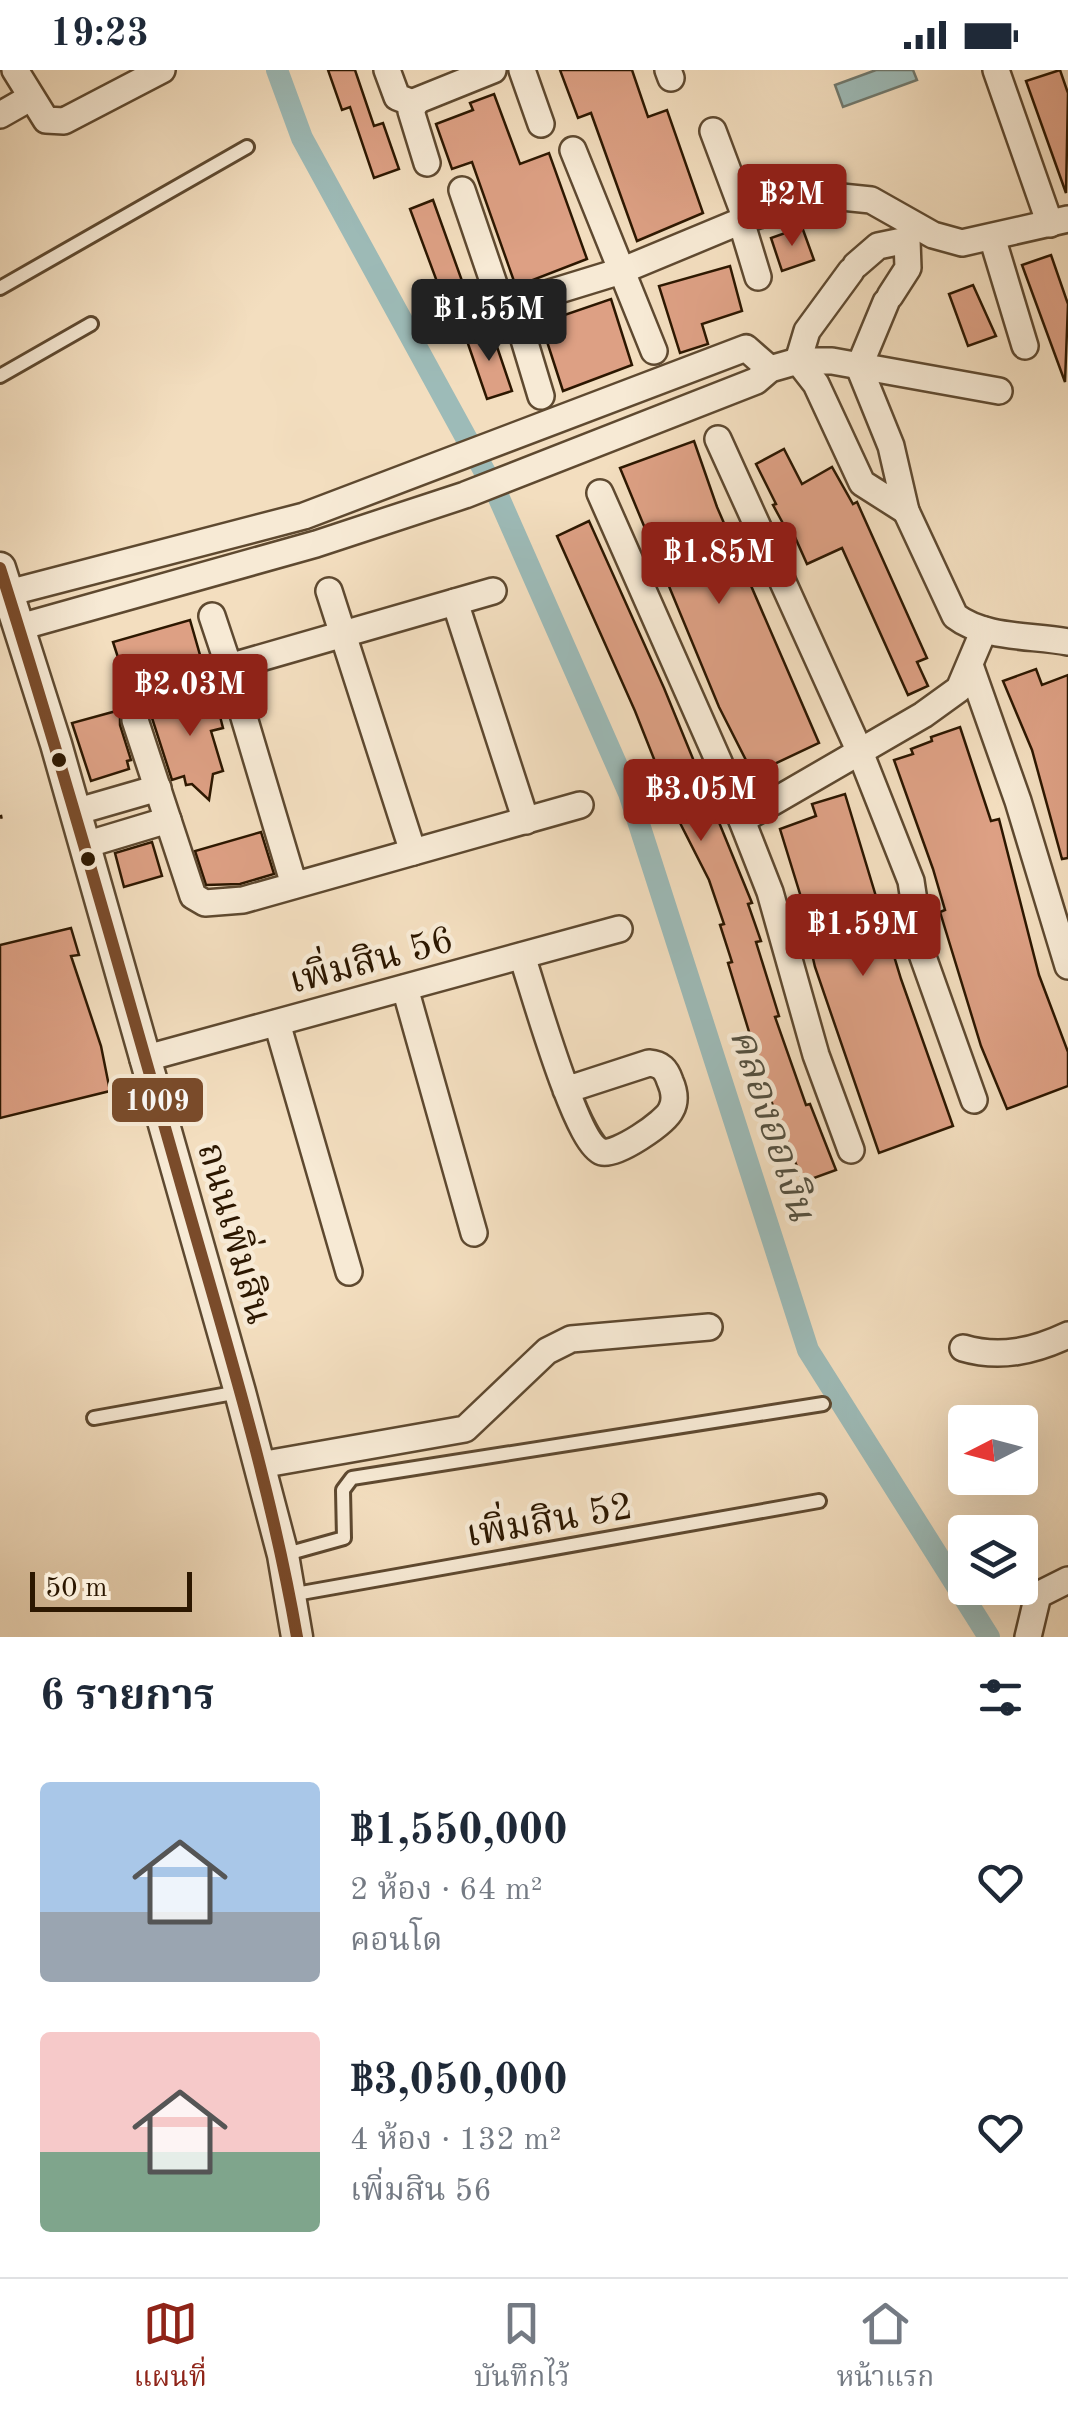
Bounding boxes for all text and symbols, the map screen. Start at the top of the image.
text: 19:23 [50,16,149,54]
pin: ฿2M [744,164,840,249]
text: ฿2M [760,180,824,212]
pin: ฿1.55M [408,279,570,364]
text: ฿1.55M [433,295,545,327]
pin: ฿1.85M [638,522,800,607]
text: ฿1.85M [663,538,775,570]
pin: ฿2.03M [109,654,271,739]
text: ฿2.03M [134,670,246,702]
unlabelled marker [49,750,69,770]
pin: ฿3.05M [620,759,782,844]
text: ฿3.05M [645,775,757,807]
unlabelled marker [78,849,98,869]
pin: ฿1.59M [782,894,944,979]
text: ฿1.59M [807,910,919,942]
street label: เพิ่มสิน 56 [283,911,458,1002]
water label: คลองออเงิน [720,1023,823,1227]
line badge: 1009 [110,1076,205,1124]
text: 1009 [125,1089,189,1117]
street label: ถนนเพิ่มสิน [189,1136,288,1329]
north arrow [948,1405,1038,1495]
map controls [948,1405,1038,1605]
street label: เพิ่มสิน 52 [461,1478,636,1555]
button: layers [948,1515,1038,1605]
scale bar [30,1567,192,1612]
text: 50 m [45,1575,108,1603]
icon: filters [973,1670,1028,1725]
text: 6 รายการ [40,1677,215,1719]
text: ฿1,550,000 [350,1811,568,1853]
icon: home [120,1822,240,1942]
icon: heart [973,1855,1028,1910]
text: 2 ห้อง · 64 m² [350,1875,543,1907]
text: คอนโด [350,1926,443,1958]
text: ฿3,050,000 [350,2061,568,2103]
icon: home [120,2072,240,2192]
icon: heart [973,2105,1028,2160]
text: 4 ห้อง · 132 m² [350,2125,561,2157]
text: เพิ่มสิน 56 [350,2176,492,2208]
tab: แผนที่ [134,2296,207,2401]
tab: บันทึกไว้ [474,2296,569,2401]
tab: หน้าแรก [836,2296,934,2401]

